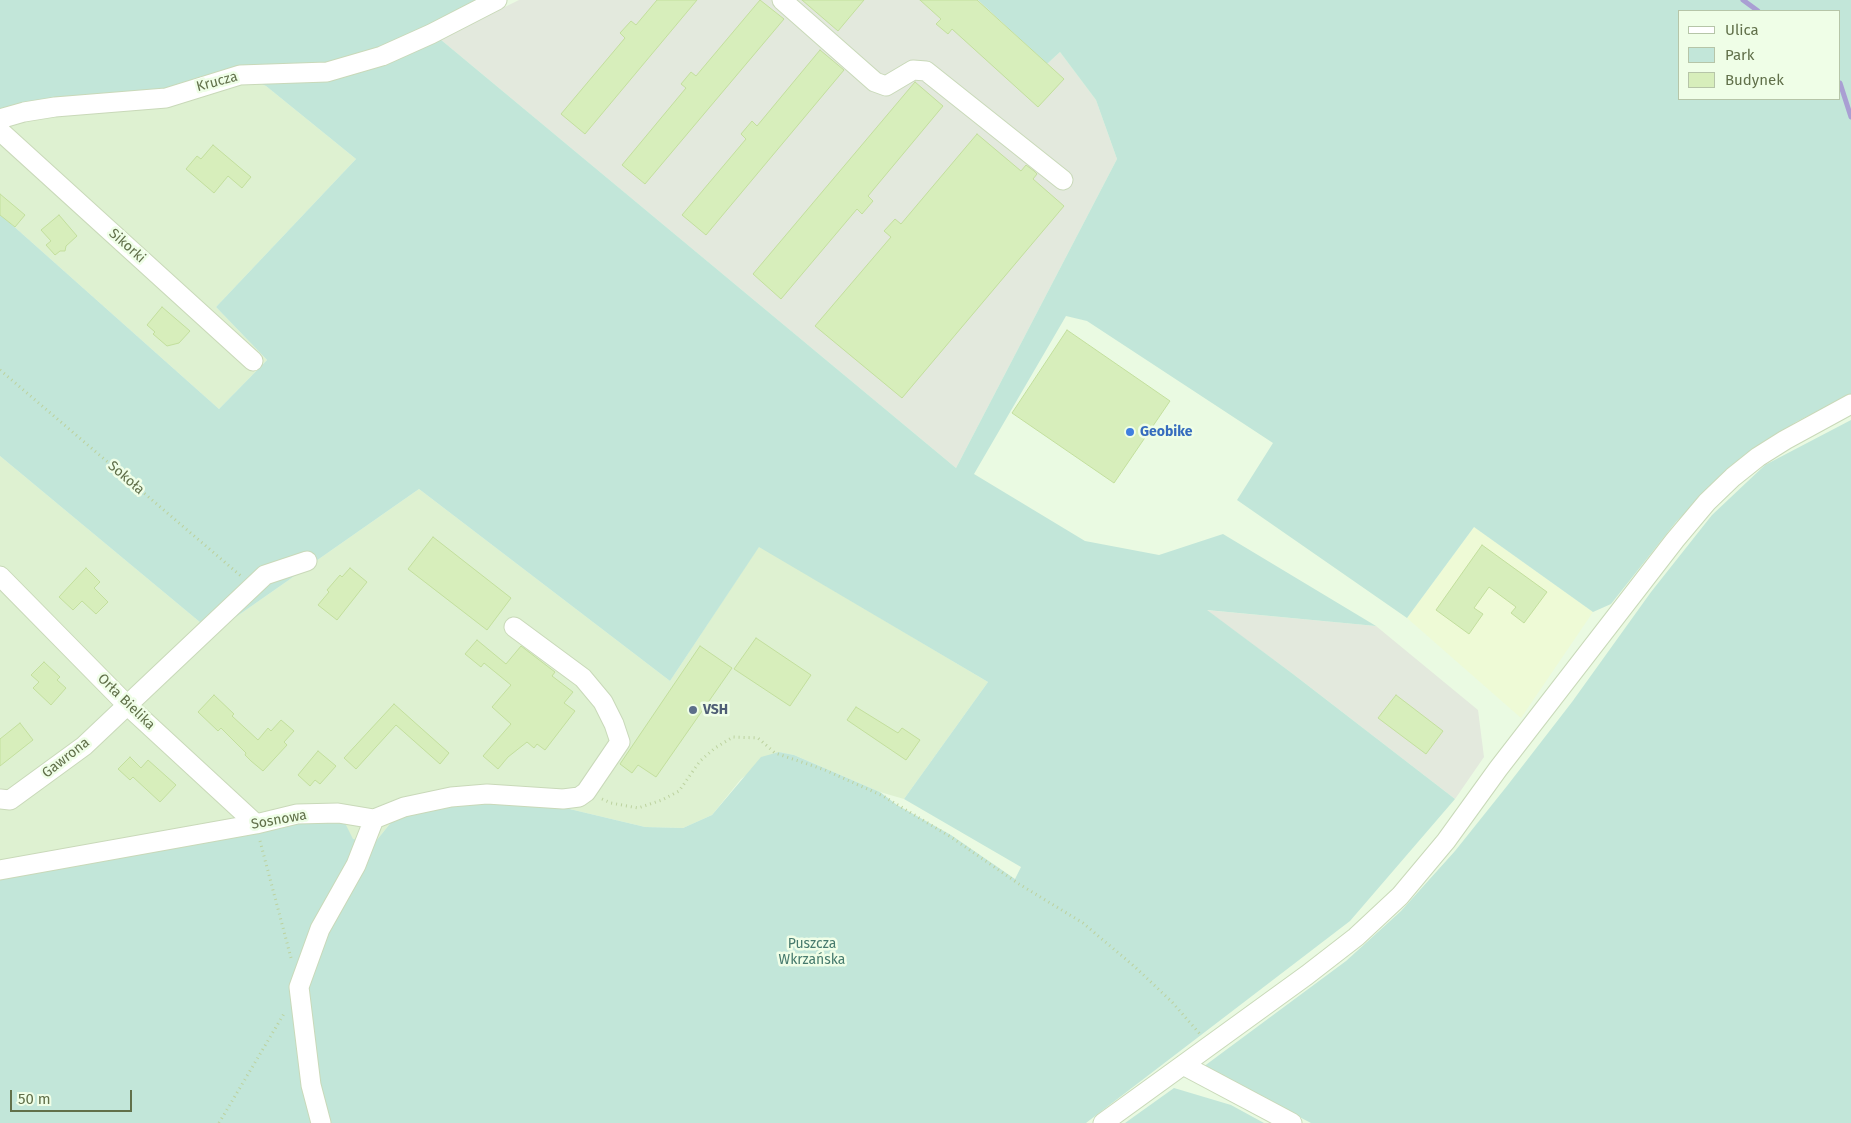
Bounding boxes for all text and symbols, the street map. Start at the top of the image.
legend [1678,10,1841,100]
text: Ulica [1725,21,1759,39]
text: Park [1725,46,1755,64]
street label: Krucza [195,68,239,96]
text: Budynek [1725,71,1784,89]
street label: Sikorki [105,225,149,267]
place label: Geobike [1140,424,1193,440]
marker: Geobike [1124,426,1136,438]
street label: Sokoła [104,458,148,498]
street label: Orła Bielika [94,670,158,734]
place label: VSH [703,702,728,718]
marker: VSH [687,704,699,716]
street label: Gawrona [39,734,93,782]
street label: Sosnowa [250,807,308,833]
park label: Puszcza Wkrzańska [779,936,845,969]
scale bar [12,1080,135,1112]
text: 50 m [18,1090,51,1108]

